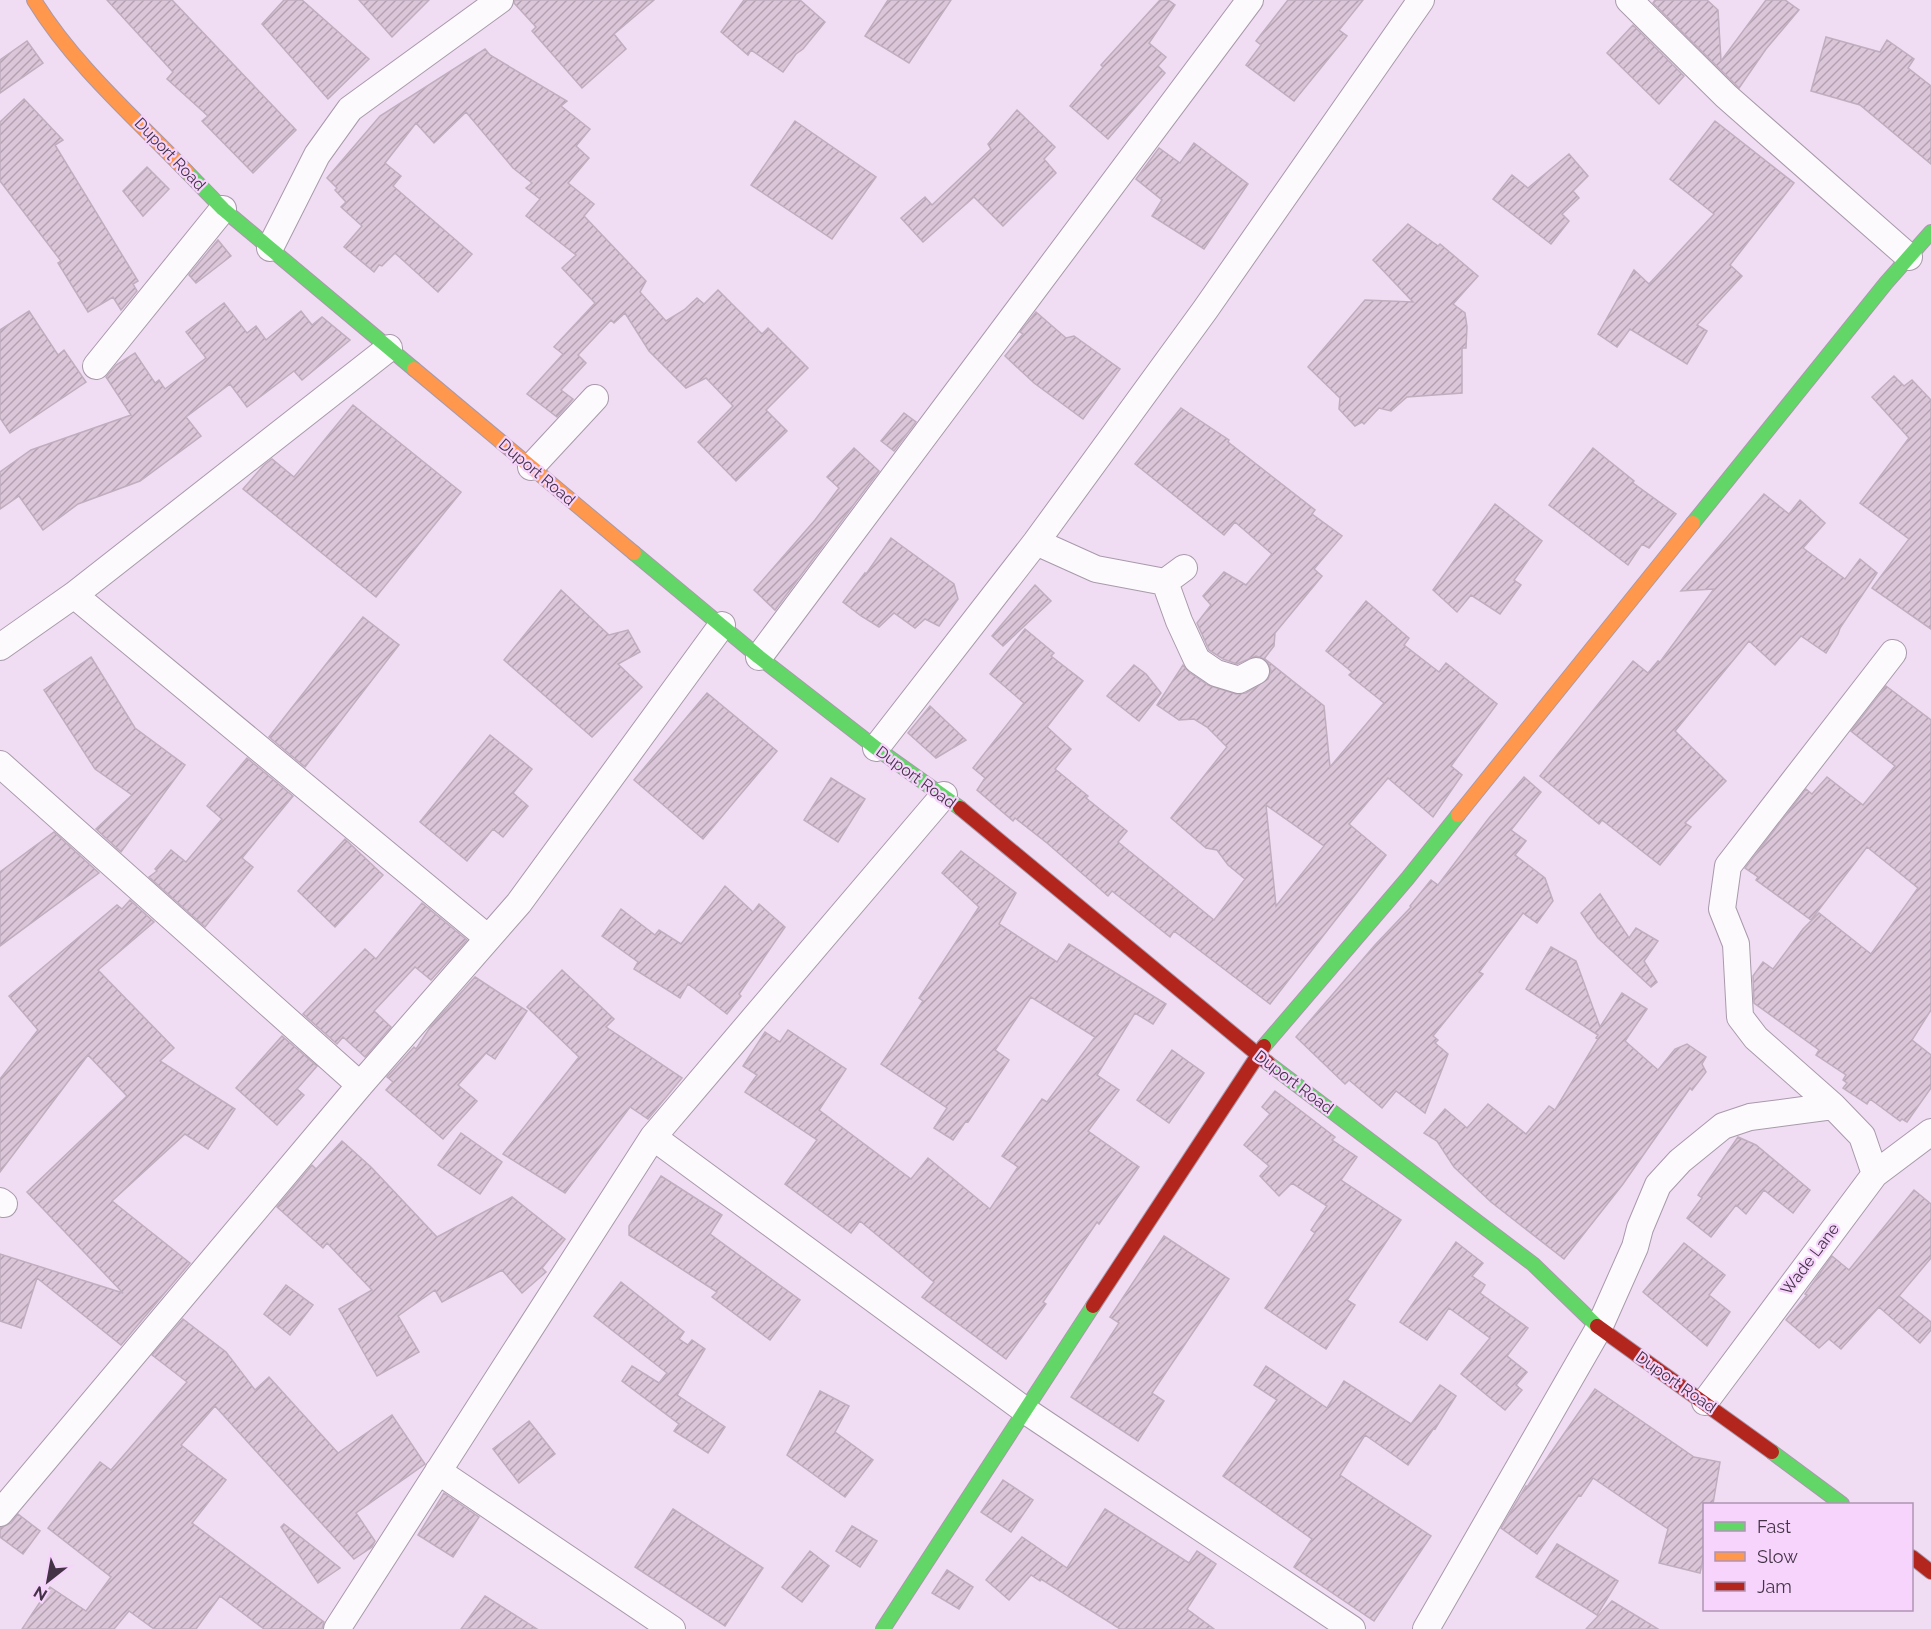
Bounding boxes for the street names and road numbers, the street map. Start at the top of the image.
street label: Duport Road [131,114,209,194]
street label: Duport Road [495,435,579,509]
street label: Duport Road [872,742,960,812]
street label: Duport Road [1251,1046,1337,1118]
street label: Wade Lane [1777,1219,1843,1299]
street label: Duport Road [1632,1347,1720,1417]

